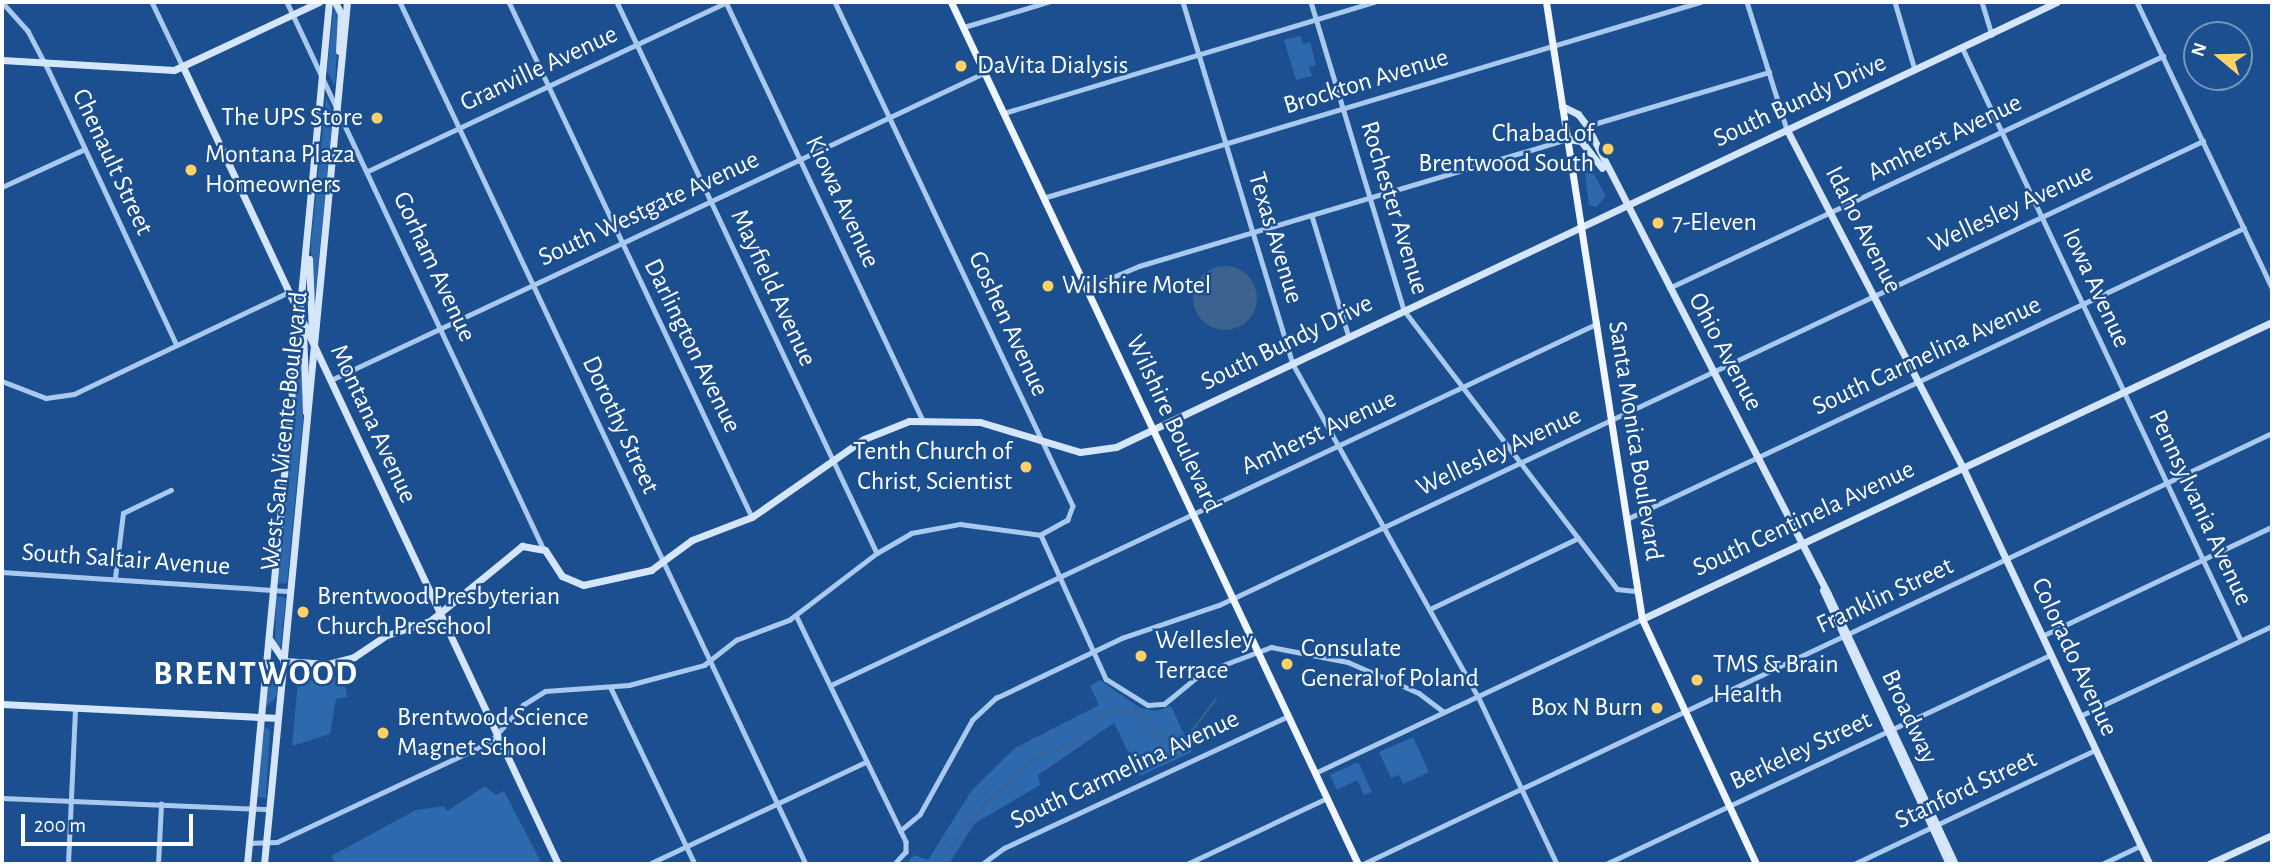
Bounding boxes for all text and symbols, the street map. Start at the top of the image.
street label: Granville Avenue [455,19,623,119]
north arrow [2183,21,2253,91]
text: N [2188,40,2211,59]
street label: Brockton Avenue [1280,42,1452,122]
street label: South Bundy Drive [1709,47,1891,155]
place label: DaVita Dialysis [977,50,1128,82]
marker: DaVita Dialysis [951,56,971,76]
street label: Chenault Street [64,84,160,240]
street label: Amherst Avenue [1863,87,2027,189]
place label: The UPS Store [221,102,363,134]
marker: The UPS Store [369,110,385,126]
street label: Rochester Avenue [1353,117,1435,299]
place label: Chabad of Brentwood South [1418,118,1594,180]
street label: Kiowa Avenue [798,131,886,273]
place label: Montana Plaza Homeowners [205,139,355,200]
marker: Chabad of Brentwood South [1600,141,1616,157]
street label: South Westgate Avenue [534,144,764,274]
street label: Wellesley Avenue [1924,157,2098,261]
street label: Idaho Avenue [1818,161,1908,299]
marker: Montana Plaza Homeowners [183,162,199,178]
street label: Texas Avenue [1240,169,1310,307]
street label: Gorham Avenue [386,187,482,347]
street label: Mayfield Avenue [723,205,823,371]
place label: 7-Eleven [1672,207,1757,239]
marker: 7-Eleven [1650,215,1666,231]
street label: Iowa Avenue [2055,223,2137,353]
street label: Goshen Avenue [961,247,1055,401]
street label: Darlington Avenue [636,254,748,438]
place label: Wilshire Motel [1062,270,1211,302]
marker: Wilshire Motel [1040,278,1056,294]
street label: South Bundy Drive [1196,288,1378,398]
street label: Ohio Avenue [1681,288,1769,416]
street label: South Carmelina Avenue [1808,289,2046,423]
street label: West San Vicente Boulevard [255,290,315,572]
street label: Santa Monica Boulevard [1601,319,1669,563]
street label: Wilshire Boulevard [1118,330,1228,518]
street label: Montana Avenue [323,340,423,508]
street label: Dorothy Street [575,351,665,499]
street label: Amherst Avenue [1237,383,1401,483]
street label: Wellesley Avenue [1412,400,1586,504]
street label: Pennsylvania Avenue [2141,405,2259,611]
place label: Tenth Church of Christ, Scientist [853,436,1012,498]
street label: South Centinela Avenue [1688,454,1920,584]
marker: Tenth Church of Christ, Scientist [1018,459,1034,475]
street label: South Saltair Avenue [21,537,231,583]
street label: Franklin Street [1812,551,1958,641]
street label: Colorado Avenue [2024,573,2124,741]
place label: Brentwood Presbyterian Church Preschool [317,581,560,642]
marker: Brentwood Presbyterian Church Preschool [295,604,311,620]
place label: Wellesley Terrace [1155,625,1253,686]
place label: Consulate General of Poland [1301,633,1479,694]
marker: Wellesley Terrace [1133,648,1149,664]
place label: TMS & Brain Health [1713,649,1839,710]
district label: BRENTWOOD [154,655,358,695]
marker: Consulate General of Poland [1279,656,1295,672]
street label: Broadway [1874,665,1944,769]
marker: TMS & Brain Health [1687,670,1707,690]
place label: Box N Burn [1531,692,1643,724]
marker: Box N Burn [1649,700,1665,716]
place label: Brentwood Science Magnet School [397,702,589,764]
street label: South Carmelina Avenue [1006,703,1244,837]
street label: Berkeley Street [1725,705,1877,797]
marker: Brentwood Science Magnet School [375,725,391,741]
street label: Stanford Street [1890,744,2042,836]
scale bar [24,800,196,844]
text: 200 m [34,815,86,836]

